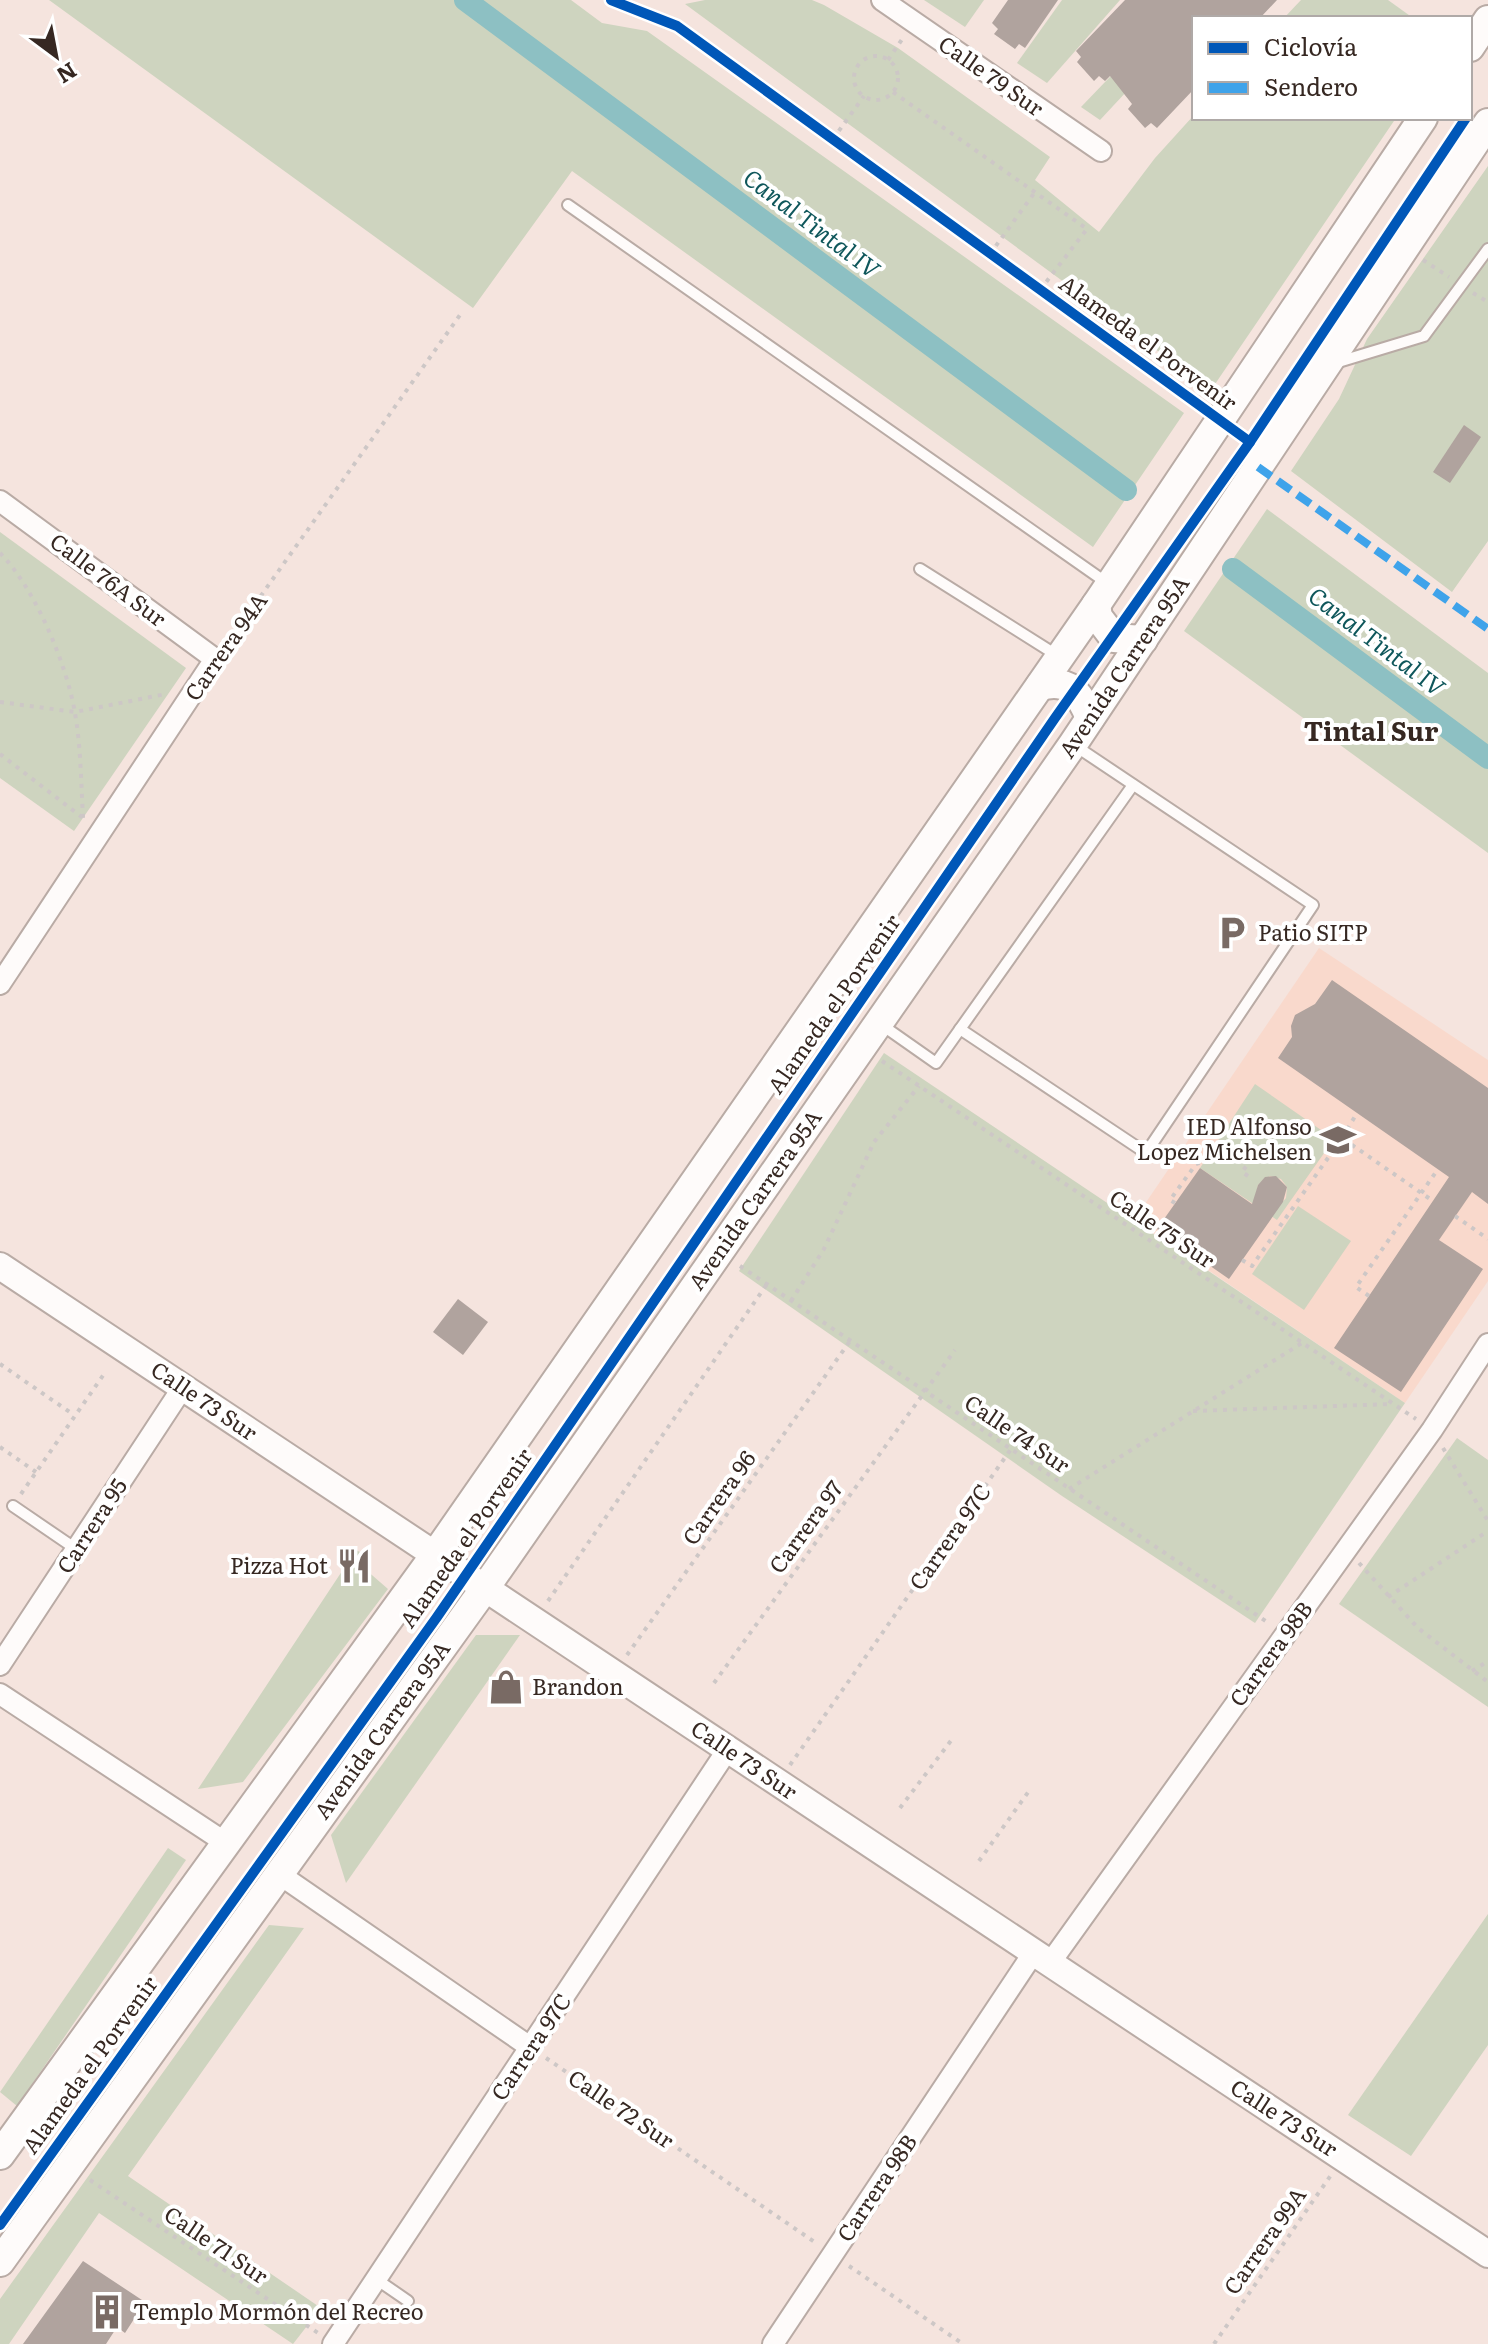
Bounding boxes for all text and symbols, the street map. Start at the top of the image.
north arrow [16,16,96,96]
legend [1192,16,1472,120]
street label: Calle 79 Sur [933,26,1052,124]
text: Ciclovía [1264,28,1357,63]
text: N [51,55,84,93]
text: Sendero [1264,68,1358,103]
water label: Canal Tintal IV [737,159,889,286]
street label: Alameda el Porvenir [1053,266,1245,418]
street label: Calle 76A Sur [44,524,174,634]
street label: Avenida Carrera 95A [1049,568,1196,764]
water label: Canal Tintal IV [1302,577,1454,704]
street label: Carrera 94A [175,585,274,707]
district label: Tintal Sur [1304,710,1438,749]
street label: Alameda el Porvenir [758,906,908,1100]
parking icon: Patio SITP [1213,914,1251,952]
place label: Patio SITP [1258,915,1368,948]
street label: Avenida Carrera 95A [679,1102,829,1296]
place label: IED Alfonso Lopez Michelsen [1137,1109,1312,1167]
school or university icon: IED Alfonso Lopez Michelsen [1319,1121,1357,1159]
street label: Calle 75 Sur [1104,1180,1223,1276]
street label: Calle 73 Sur [145,1352,265,1448]
street label: Calle 74 Sur [959,1385,1078,1481]
street label: Alameda el Porvenir [390,1440,540,1634]
street label: Carrera 96 [673,1443,763,1551]
street label: Carrera 95 [48,1471,134,1579]
street label: Carrera 97 [760,1473,850,1579]
street label: Carrera 97C [900,1476,998,1596]
restaurant icon: Pizza Hot [335,1547,373,1585]
place label: Pizza Hot [230,1548,328,1581]
street label: Carrera 98B [1220,1594,1319,1713]
street label: Avenida Carrera 95A [305,1633,457,1825]
shop icon: Brandon [487,1668,525,1706]
place label: Brandon [532,1669,623,1702]
street label: Calle 73 Sur [685,1711,805,1807]
street label: Alameda el Porvenir [13,1968,165,2160]
street label: Carrera 97C [482,1986,578,2106]
street label: Calle 72 Sur [562,2060,682,2156]
street label: Calle 73 Sur [1225,2070,1345,2164]
street label: Carrera 98B [828,2127,924,2248]
street label: Carrera 99A [1215,2180,1313,2301]
street label: Calle 71 Sur [158,2197,276,2291]
building icon: Templo Mormón del Recreo [88,2293,126,2331]
place label: Templo Mormón del Recreo [133,2294,424,2327]

